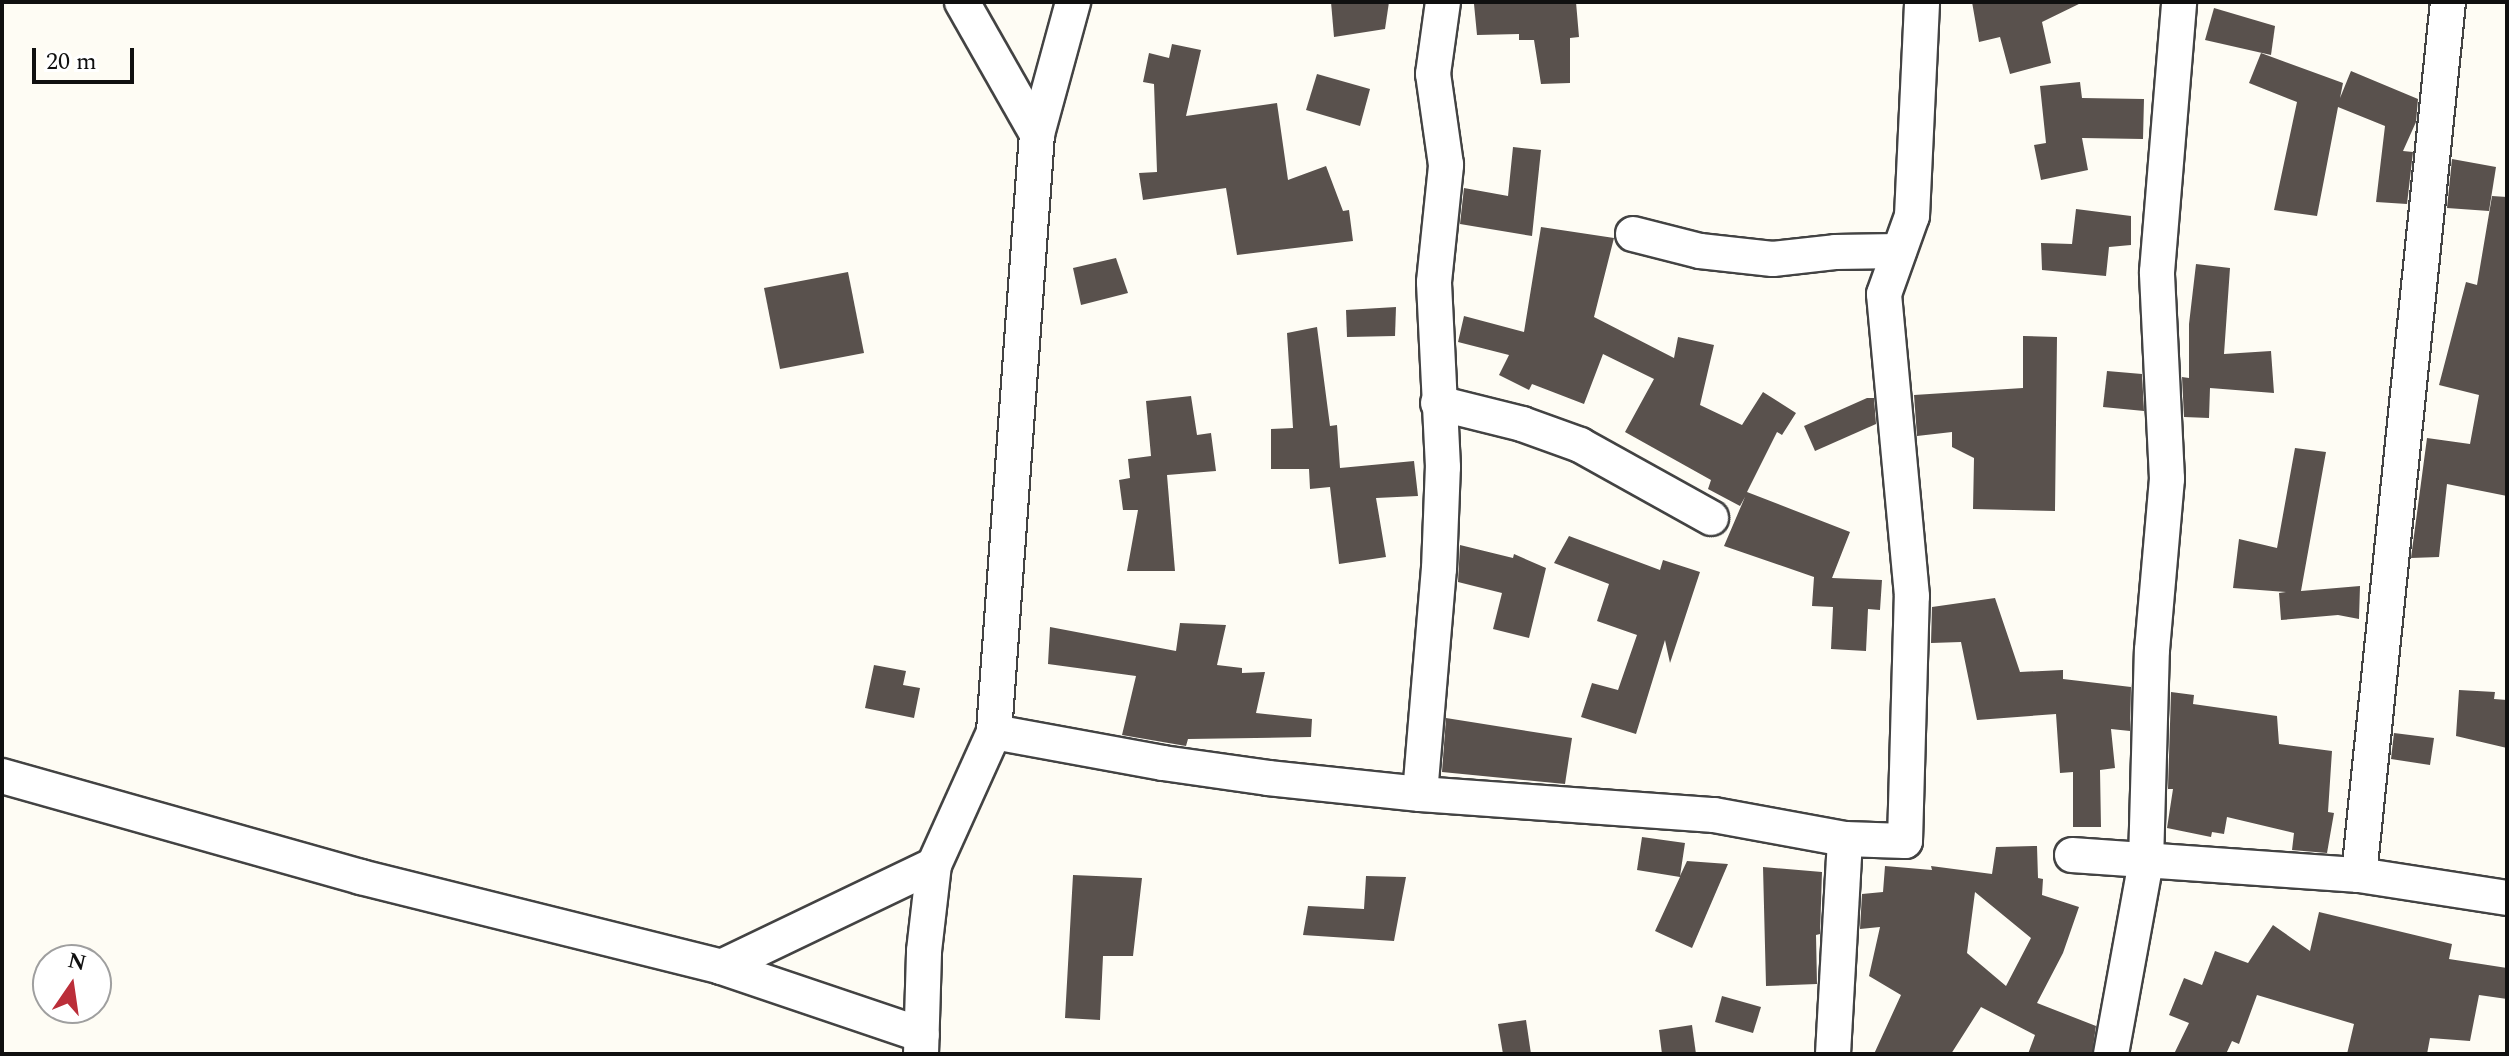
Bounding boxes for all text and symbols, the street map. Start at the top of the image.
scale bar [36,32,138,82]
text: 20 m [46,44,97,80]
north arrow [32,944,112,1024]
text: N [65,944,90,980]

